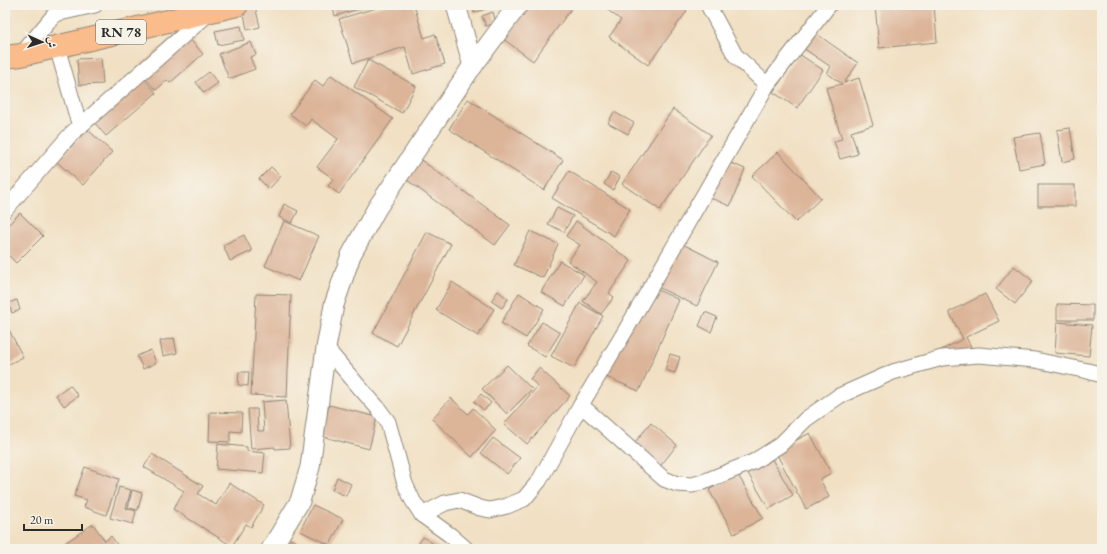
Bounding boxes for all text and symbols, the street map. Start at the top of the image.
road number: RN 78 [96,20,146,44]
north arrow [22,22,62,62]
text: ش [45,37,59,48]
scale bar [24,506,82,532]
text: 20 m [30,512,54,528]

